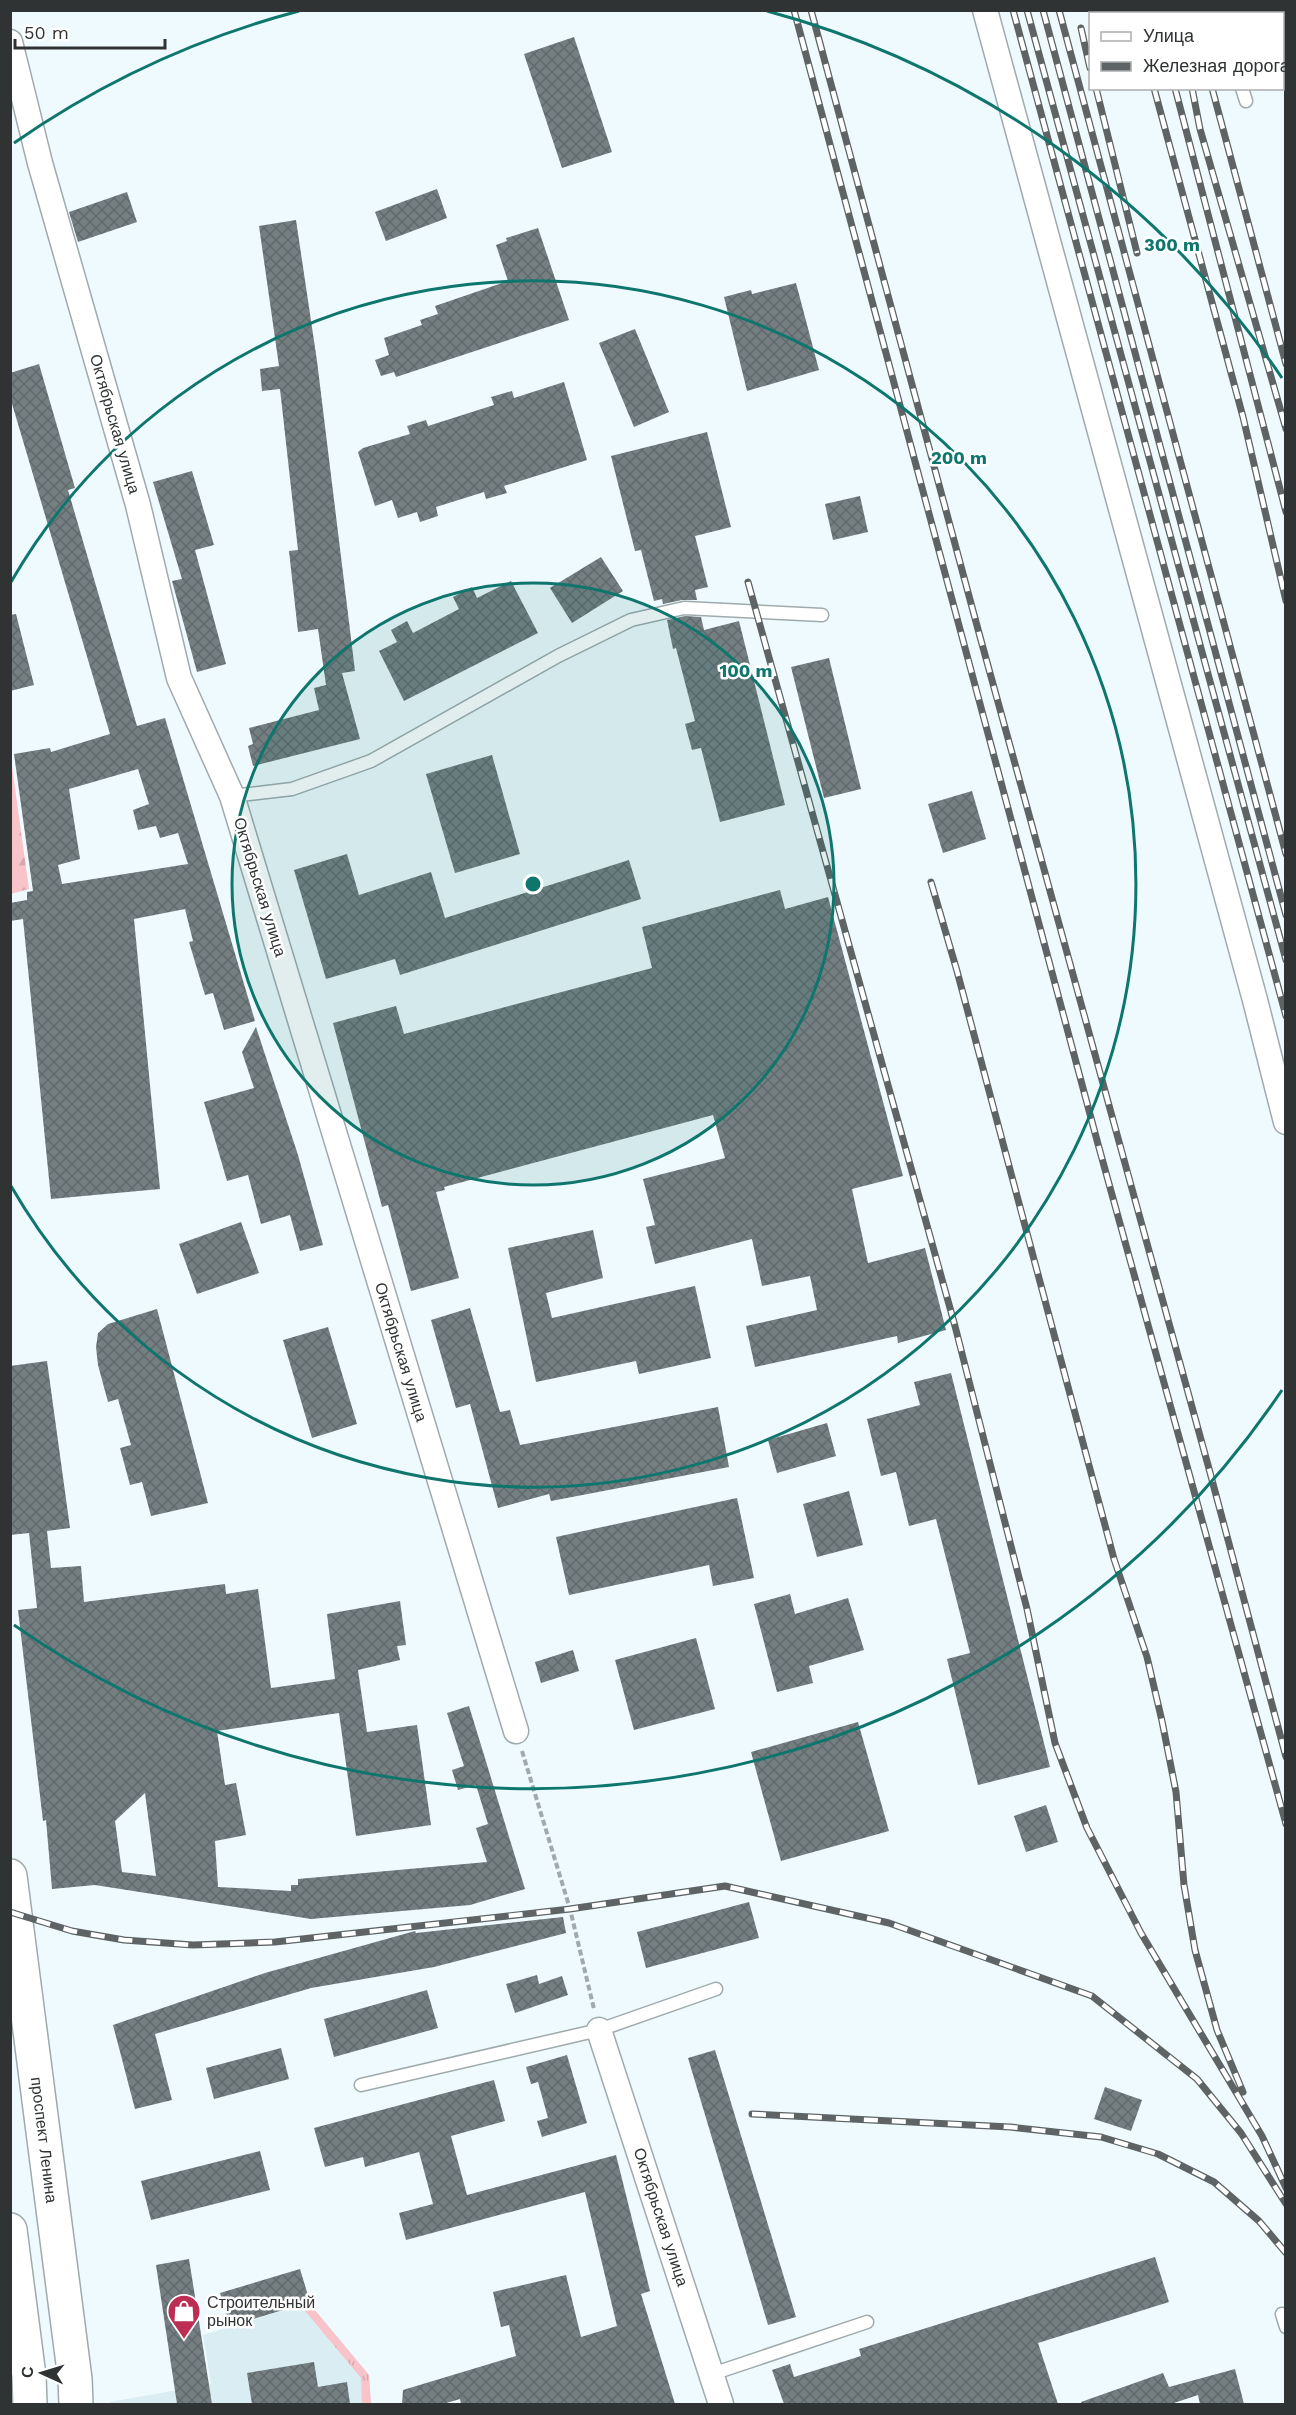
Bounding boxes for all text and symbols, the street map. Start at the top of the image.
scale bar [15,12,165,50]
legend [1089,12,1284,90]
text: 50 m [24,22,69,43]
text: Улица [1143,25,1195,46]
text: Железная дорога [1143,55,1291,76]
text: 300 m [1144,234,1200,255]
street label: Октябрьская улица [86,352,144,496]
text: 200 m [931,447,987,468]
text: 100 m [719,660,773,681]
street label: Октябрьская улица [230,815,290,959]
centre of rings [523,874,543,894]
street label: Октябрьская улица [371,1280,431,1424]
street label: проспект Ленина [27,2076,61,2204]
street label: Октябрьская улица [630,2145,692,2289]
shop icon: Строительный рынок [166,2293,202,2340]
place label: Строительный рынок [207,2293,315,2330]
north arrow [12,2343,72,2403]
text: С [18,2365,37,2378]

